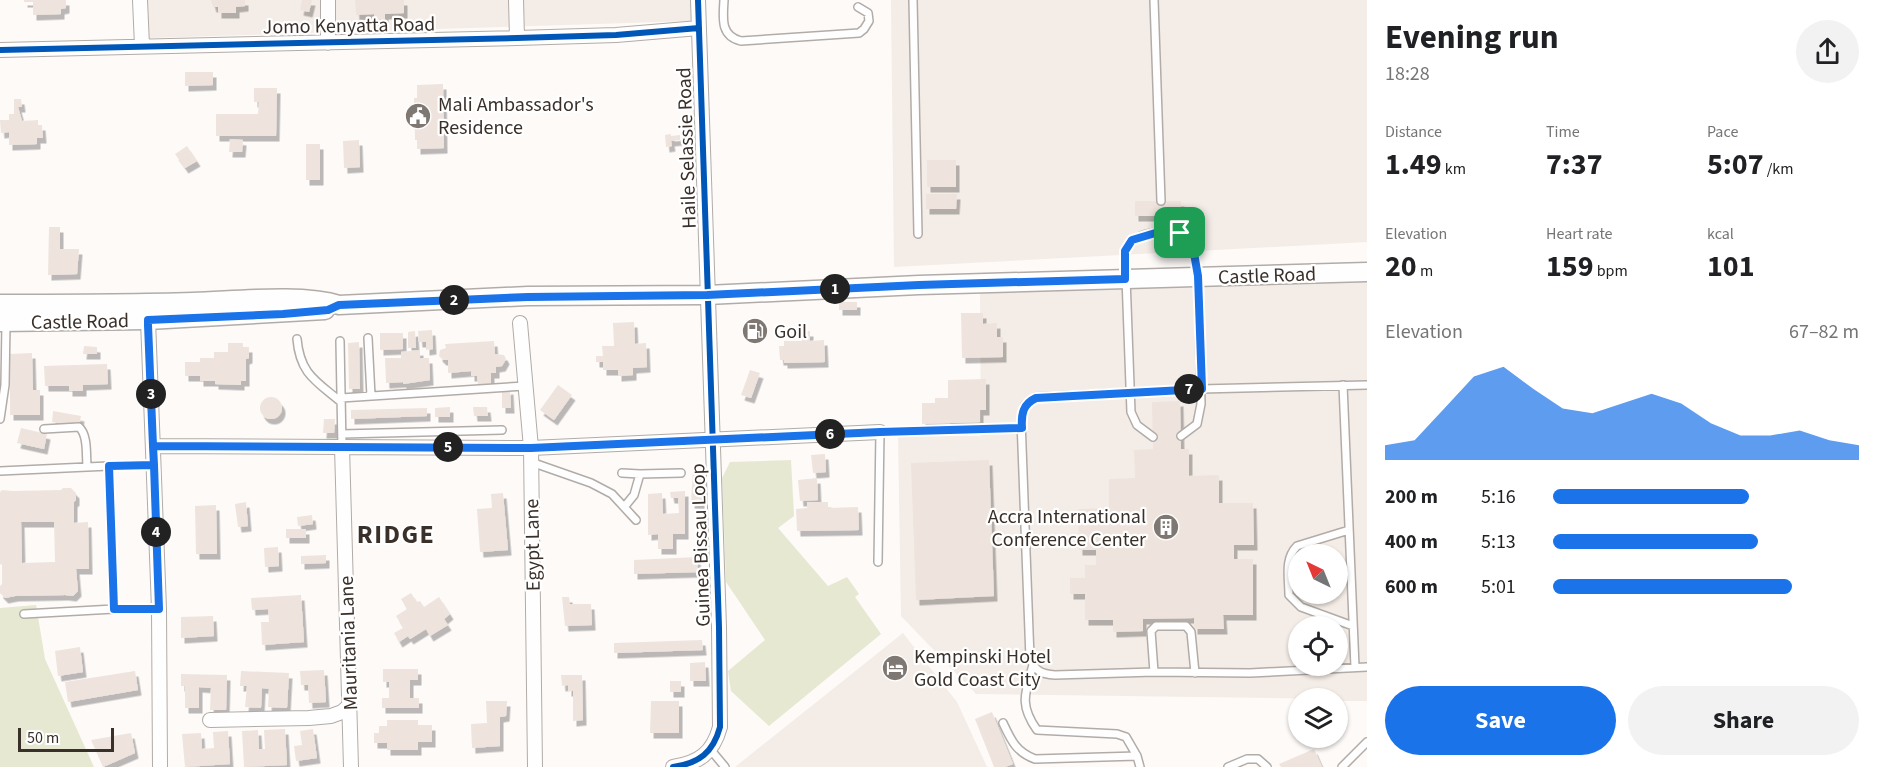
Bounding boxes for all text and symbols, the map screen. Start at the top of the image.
street label: Jomo Kenyatta Road [262,10,436,42]
text: Evening run [1385,14,1559,61]
button: share [1796,20,1859,83]
text: 18:28 [1385,60,1430,88]
street label: Haile Selassie Road [670,67,704,229]
place label: Mali Ambassador's Residence [438,91,594,142]
public building icon: Mali Ambassador's Residence [403,101,433,131]
text: Distance [1385,121,1442,143]
text: Time [1546,121,1580,143]
text: Pace [1707,121,1738,143]
text: 1.49 [1385,143,1442,186]
text: 7:37 [1546,143,1603,186]
text: 5:07 [1707,143,1764,186]
text: km [1442,158,1466,180]
text: /km [1764,158,1794,180]
pin [1154,207,1205,258]
icon: arrive [1163,216,1196,249]
text: Elevation [1385,223,1447,245]
text: Heart rate [1546,223,1613,245]
text: kcal [1707,223,1734,245]
text: 20 [1385,245,1417,288]
text: 159 [1546,245,1594,288]
text: 101 [1707,245,1755,288]
street label: Castle Road [1217,260,1317,292]
text: m [1417,260,1433,282]
text: bpm [1594,260,1628,282]
pin: 1 [820,274,850,304]
text: 1 [831,278,839,300]
pin: 2 [439,285,469,315]
text: 2 [450,289,458,311]
street label: Castle Road [31,307,129,337]
fuel station icon: Goil [740,316,770,346]
place label: Goil [774,318,807,346]
text: Elevation [1385,318,1463,346]
text: 67–82 m [1789,318,1859,346]
pin: 7 [1174,374,1204,404]
text: 7 [1185,378,1193,400]
pin: 3 [136,379,166,409]
text: 3 [147,383,155,405]
pin: 6 [815,419,845,449]
text: 6 [826,423,834,445]
pin: 5 [433,432,463,462]
text: 5 [444,436,452,458]
street label: Guinea Bissau Loop [684,463,718,627]
text: 200 m [1385,483,1438,511]
text: 5:16 [1481,483,1516,511]
street label: Egypt Lane [518,498,548,591]
place label: Accra International Conference Center [988,503,1146,554]
building icon: Accra International Conference Center [1151,512,1181,542]
district label: RIDGE [357,516,435,553]
pin: 4 [141,517,171,547]
text: 4 [152,521,160,543]
text: 400 m [1385,528,1438,556]
text: 5:13 [1481,528,1516,556]
north arrow [1288,544,1348,604]
map controls [1288,544,1348,748]
text: 600 m [1385,573,1438,601]
text: 5:01 [1481,573,1516,601]
street label: Mauritania Lane [333,575,365,711]
button: locate [1288,616,1348,676]
place label: Kempinski Hotel Gold Coast City [914,643,1051,694]
hotel icon: Kempinski Hotel Gold Coast City [880,653,910,683]
button: Save [1385,686,1616,755]
button: Share [1628,686,1859,755]
button: layers [1288,688,1348,748]
scale bar [18,725,114,752]
text: 50 m [27,727,59,749]

